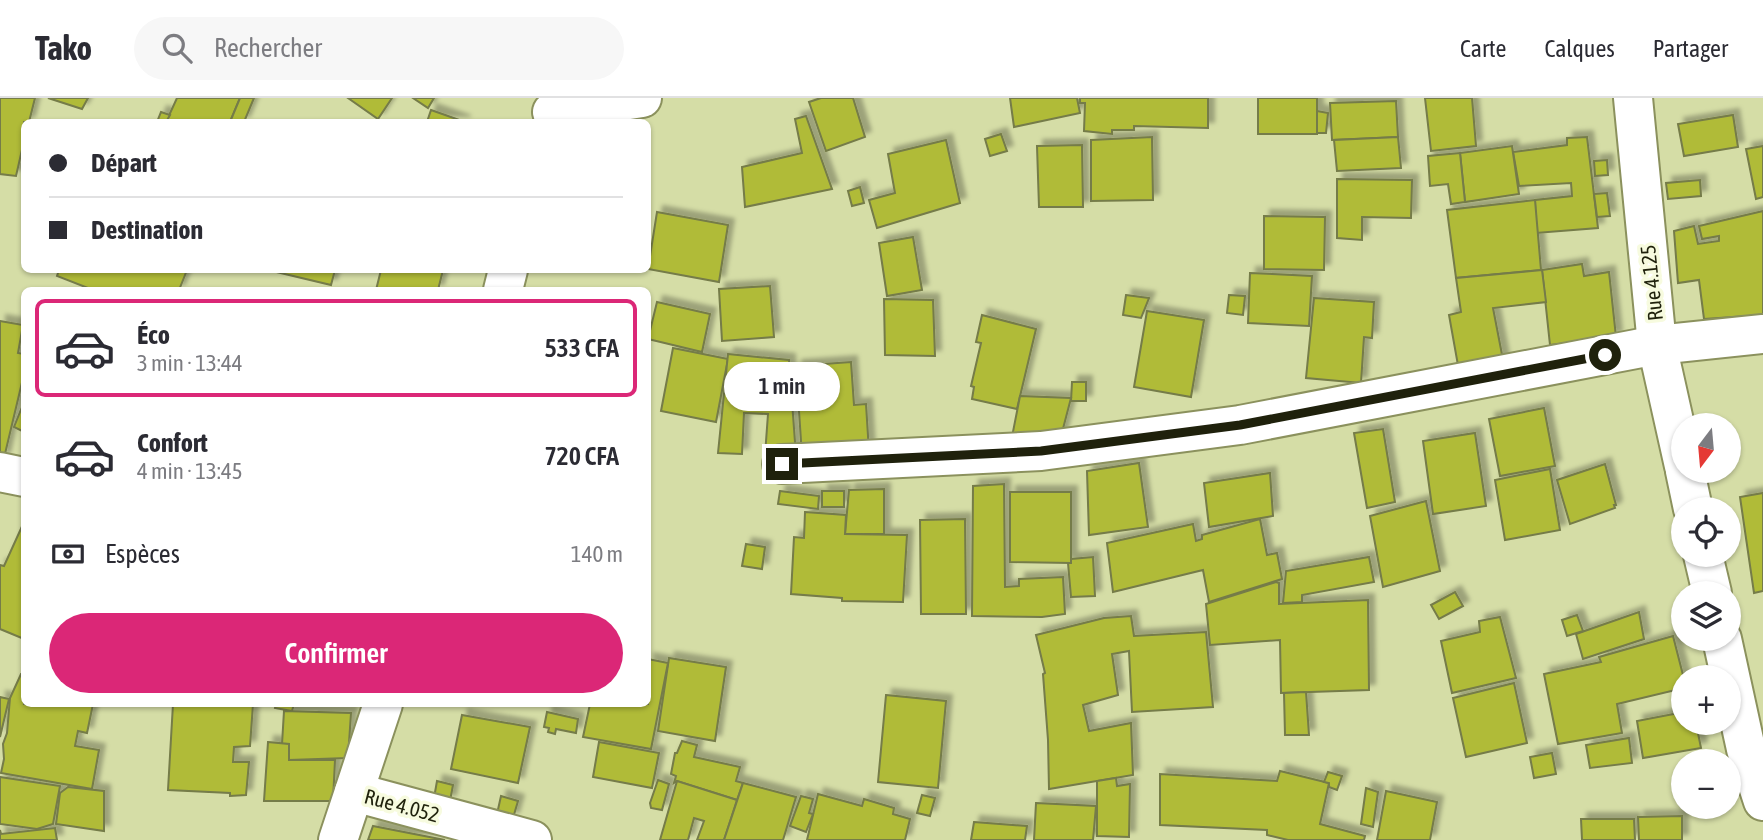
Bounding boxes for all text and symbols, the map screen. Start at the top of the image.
search box [134,17,624,80]
text: Tako [35,29,92,67]
icon: search [158,29,196,67]
text: Rechercher [214,33,322,63]
text: Carte [1460,35,1506,62]
text: Calques [1544,35,1615,62]
text: Partager [1653,35,1728,62]
text: Départ [91,148,157,178]
text: Destination [91,215,203,245]
street label: Rue 4.125 [1635,244,1667,322]
icon: car [53,317,116,380]
text: Éco [137,320,170,350]
text: 533 CFA [544,333,619,363]
route start [1589,339,1621,371]
text: 3 min · 13:44 [137,350,243,376]
callout: 1 min [724,362,840,412]
text: 1 min [759,373,805,399]
north arrow [1671,413,1741,483]
map controls [1671,413,1741,819]
icon: car [53,425,116,488]
text: Confort [137,428,208,458]
text: 720 CFA [544,441,619,471]
route end [766,448,798,480]
text: 4 min · 13:45 [137,458,243,484]
button: locate [1671,497,1741,567]
icon: cash [49,535,87,573]
text: Espèces [105,539,180,569]
text: 140 m [571,541,623,567]
button: layers [1671,581,1741,651]
button: Confirmer [49,613,623,693]
button: + [1671,665,1741,735]
button: − [1671,749,1741,819]
street label: Rue 4.052 [362,784,442,826]

